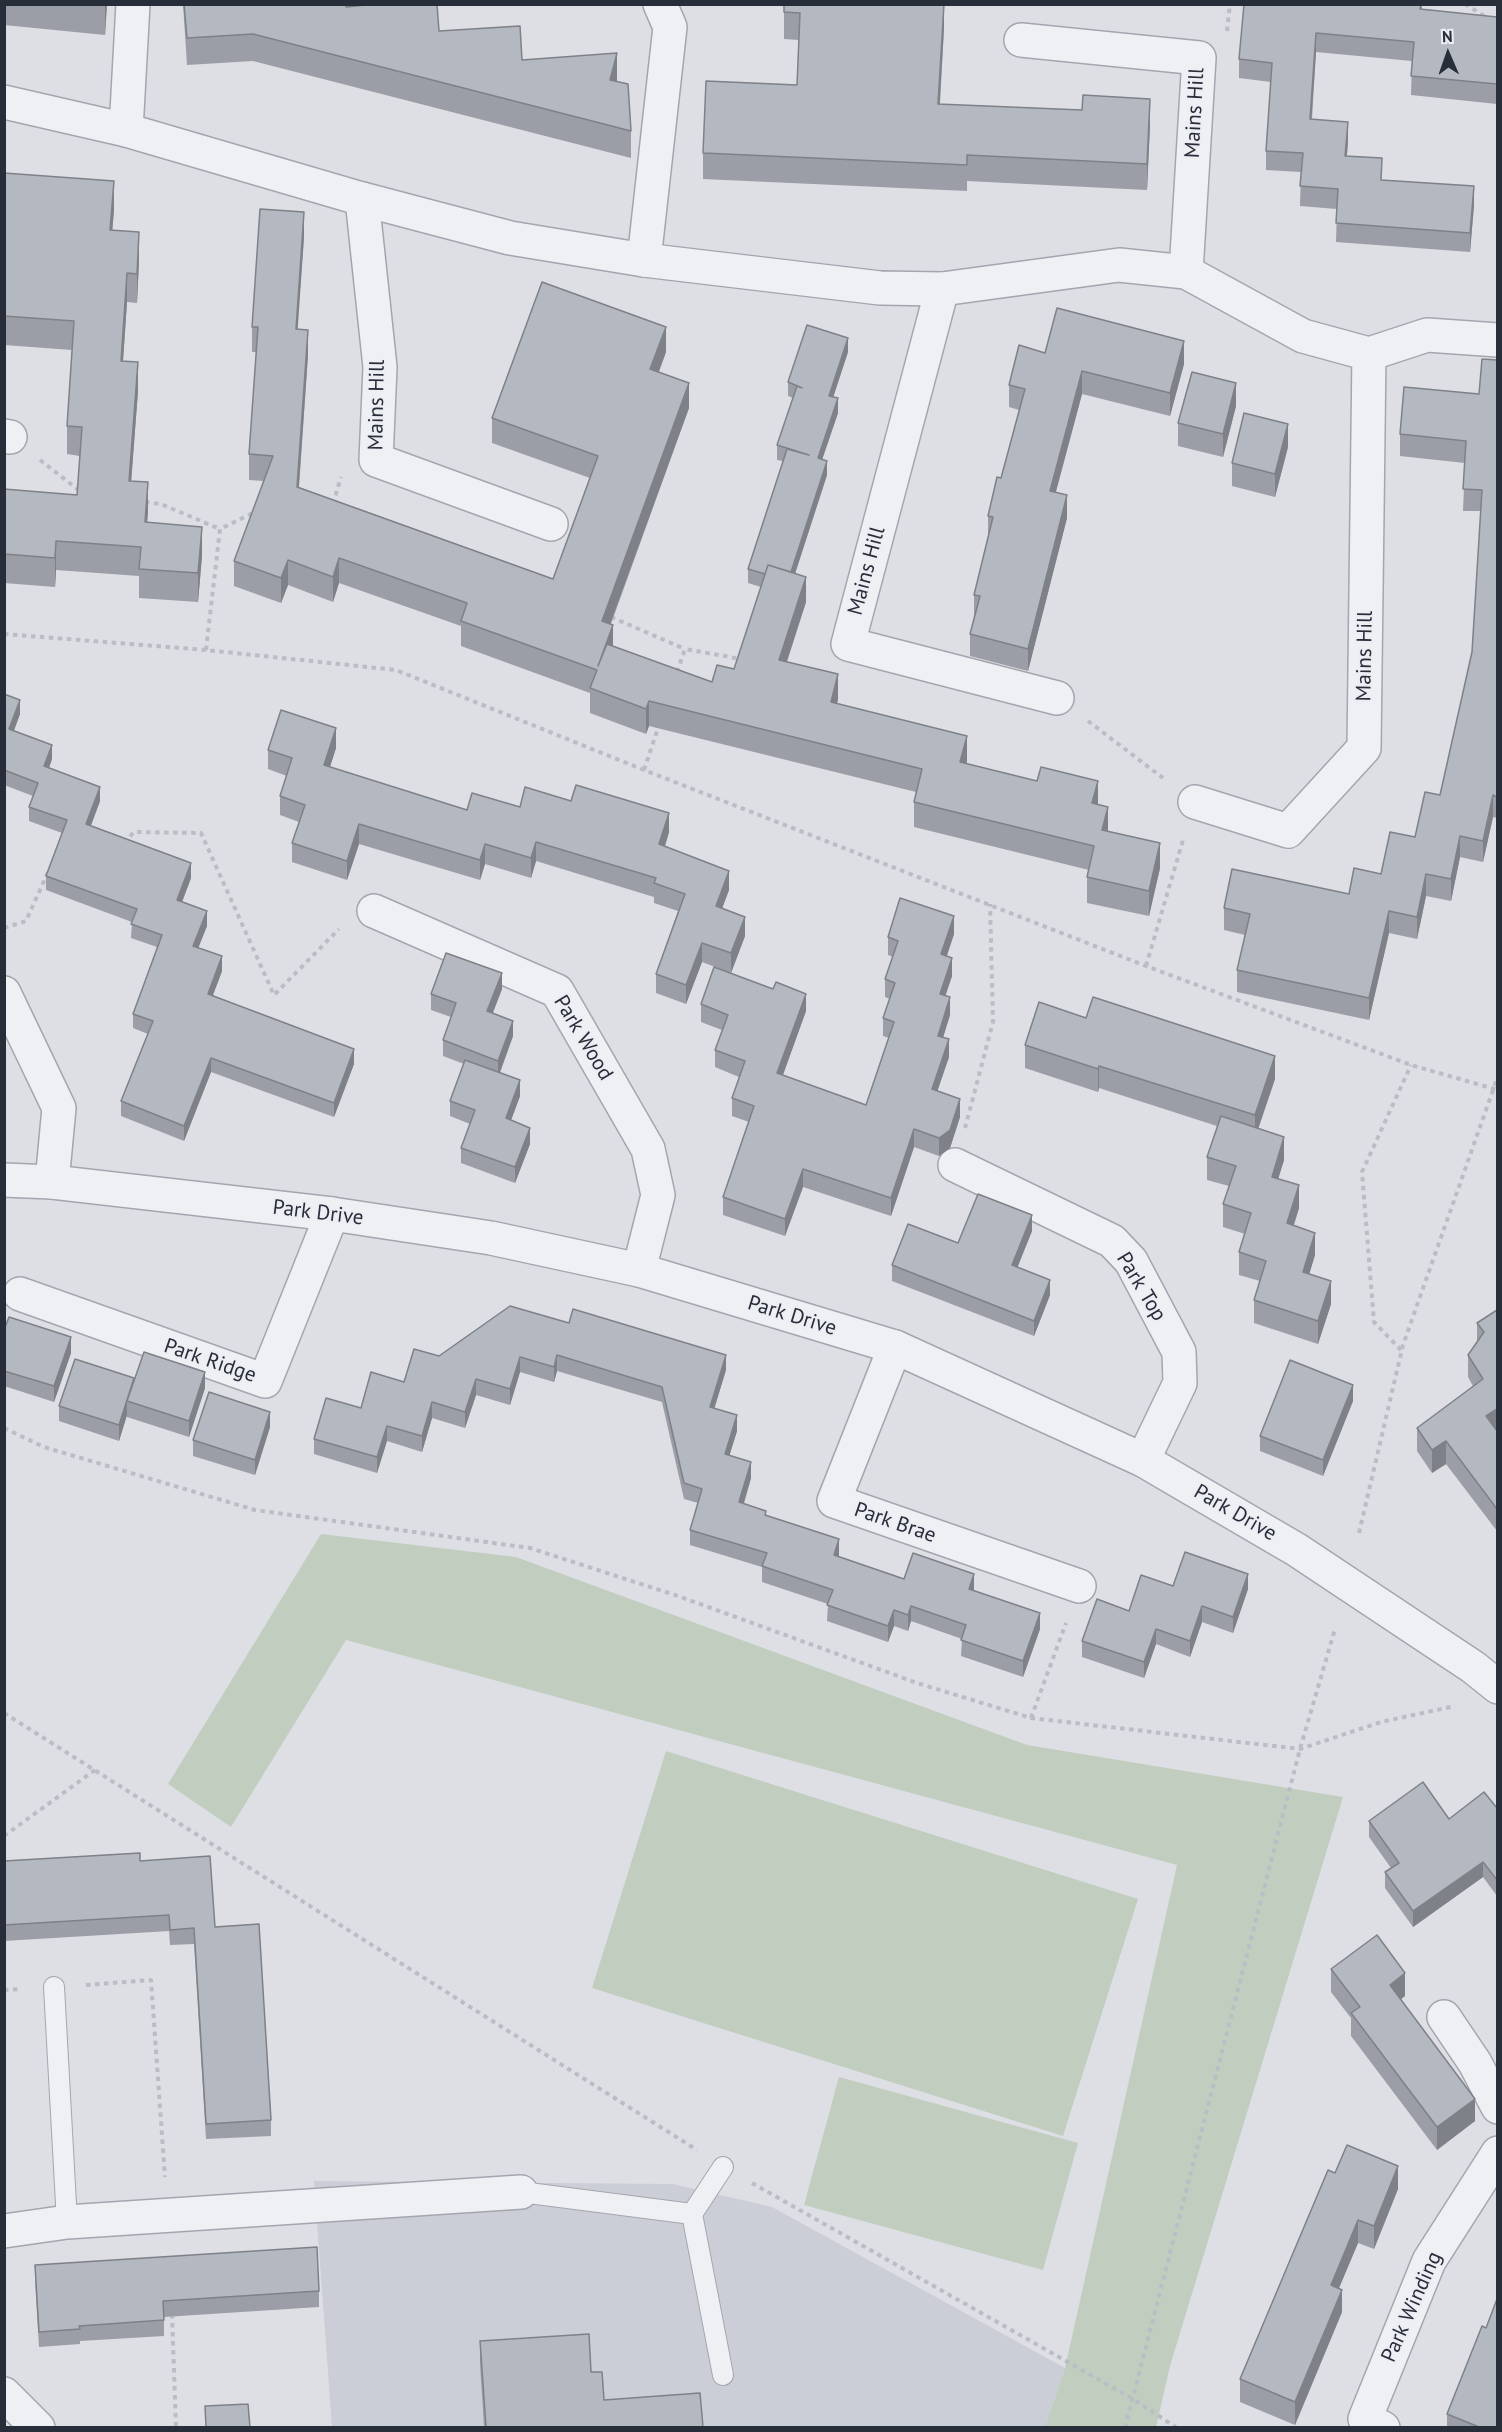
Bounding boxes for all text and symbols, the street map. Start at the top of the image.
north arrow [1418,24,1478,84]
text: N [1442,26,1453,46]
street label: Mains Hill [1180,67,1210,159]
street label: Mains Hill [364,359,390,451]
street label: Mains Hill [843,524,891,618]
street label: Mains Hill [1352,610,1378,702]
street label: Park Wood [548,991,618,1085]
street label: Park Drive [271,1195,365,1231]
street label: Park Top [1111,1248,1171,1326]
street label: Park Drive [745,1291,839,1341]
street label: Park Ridge [161,1334,259,1388]
street label: Park Drive [1189,1479,1281,1547]
street label: Park Brae [851,1497,939,1549]
street label: Park Winding [1376,2248,1448,2366]

